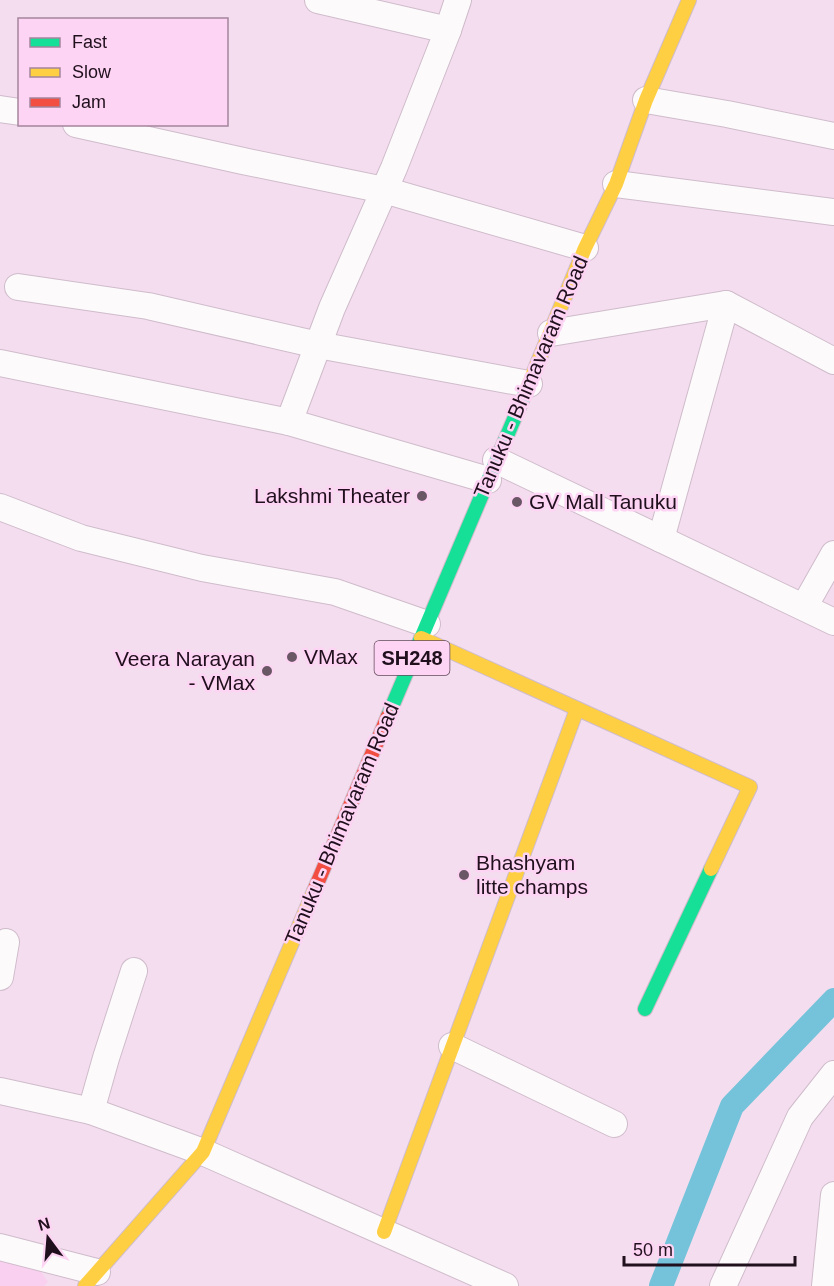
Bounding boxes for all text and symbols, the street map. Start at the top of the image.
legend [18,18,228,126]
text: Fast [72,32,107,52]
text: Slow [72,62,112,82]
text: Jam [72,92,106,112]
street label: Tanuku - Bhimavaram Road [469,253,592,501]
place label: Lakshmi Theater [254,484,410,507]
marker: Lakshmi Theater [415,489,429,503]
place label: GV Mall Tanuku [529,490,677,513]
marker: GV Mall Tanuku [510,495,524,509]
road number: SH248 [374,641,450,675]
place label: VMax [304,645,358,668]
place label: Veera Narayan - VMax [115,647,255,694]
marker: VMax [285,650,299,664]
marker: Veera Narayan - VMax [260,664,274,678]
street label: Tanuku - Bhimavaram Road [280,700,403,948]
place label: Bhashyam litte champs [476,851,588,898]
marker: Bhashyam litte champs [457,868,471,882]
north arrow [18,1208,78,1268]
text: N [36,1214,52,1234]
scale bar [624,1229,795,1267]
text: 50 m [633,1240,673,1260]

